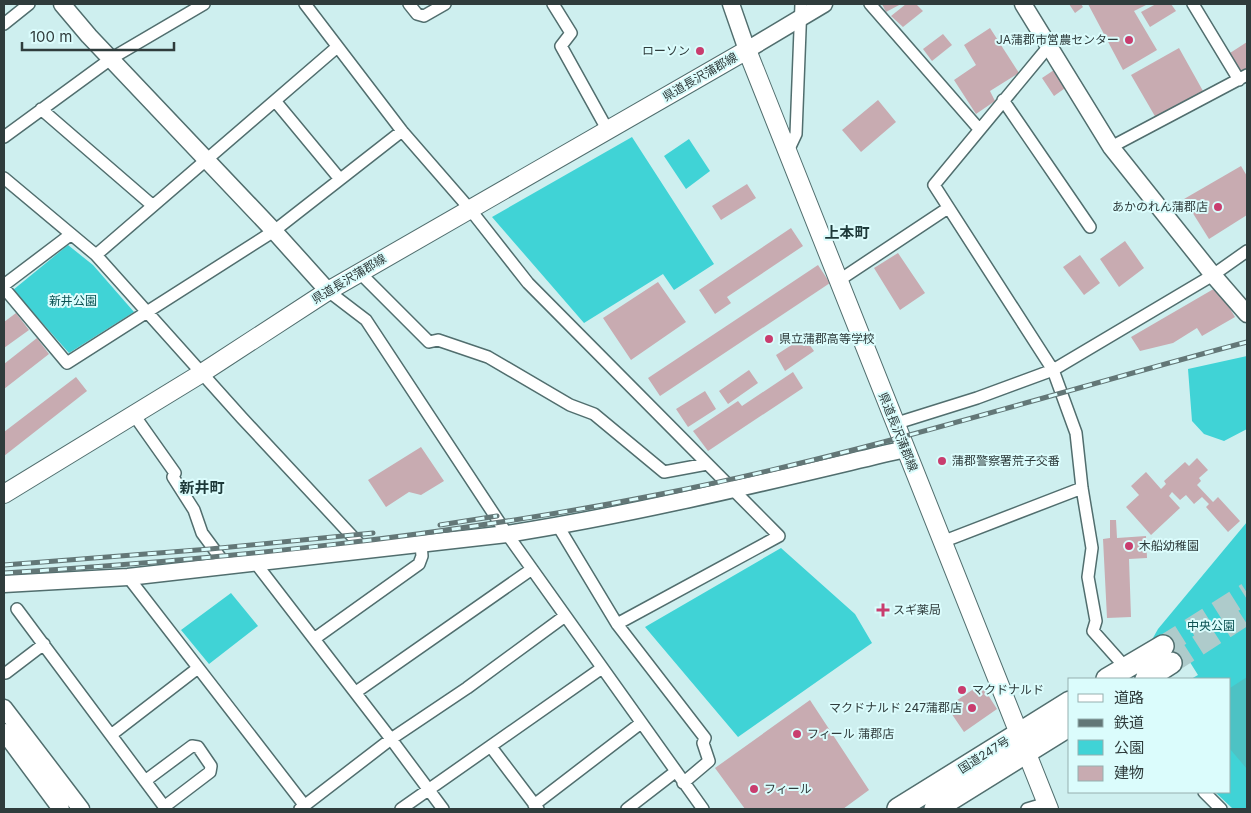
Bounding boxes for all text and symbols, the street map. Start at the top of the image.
scale bar [22,20,175,52]
text: 100 m [30,27,72,46]
place label: JA蒲郡市営農センター [996,32,1119,47]
marker: JA蒲郡市営農センター [1123,34,1135,46]
place label: ローソン [642,43,690,58]
marker: ローソン [694,45,706,57]
street label: 県道長沢蒲郡線 [660,49,740,104]
place label: あかのれん蒲郡店 [1112,199,1208,214]
marker: あかのれん蒲郡店 [1212,201,1224,213]
district label: 上本町 [824,223,870,242]
street label: 県道長沢蒲郡線 [309,251,389,307]
park label: 新井公園 [49,293,97,308]
place label: 県立蒲郡高等学校 [779,331,875,346]
marker: 県立蒲郡高等学校 [763,333,775,345]
street label: 県道長沢蒲郡線 [876,390,921,474]
place label: 蒲郡警察署荒子交番 [952,453,1060,468]
marker: 蒲郡警察署荒子交番 [936,455,948,467]
district label: 新井町 [179,478,225,497]
place label: 木船幼稚園 [1139,538,1199,553]
marker: 木船幼稚園 [1123,540,1135,552]
place label: スギ薬局 [893,602,941,617]
marker: スギ薬局 [877,604,889,616]
park label: 中央公園 [1187,618,1235,633]
legend [1068,678,1231,793]
place label: マクドナルド [972,682,1044,697]
marker: マクドナルド [956,684,968,696]
text: 道路 [1114,688,1144,707]
place label: マクドナルド 247蒲郡店 [829,700,962,715]
marker: マクドナルド 247蒲郡店 [966,702,978,714]
text: 鉄道 [1114,713,1144,732]
place label: フィール 蒲郡店 [807,726,894,741]
marker: フィール 蒲郡店 [791,728,803,740]
street label: 国道247号 [955,733,1012,776]
text: 公園 [1114,738,1144,757]
text: 建物 [1114,763,1144,782]
place label: フィール [764,781,812,796]
marker: フィール [748,783,760,795]

